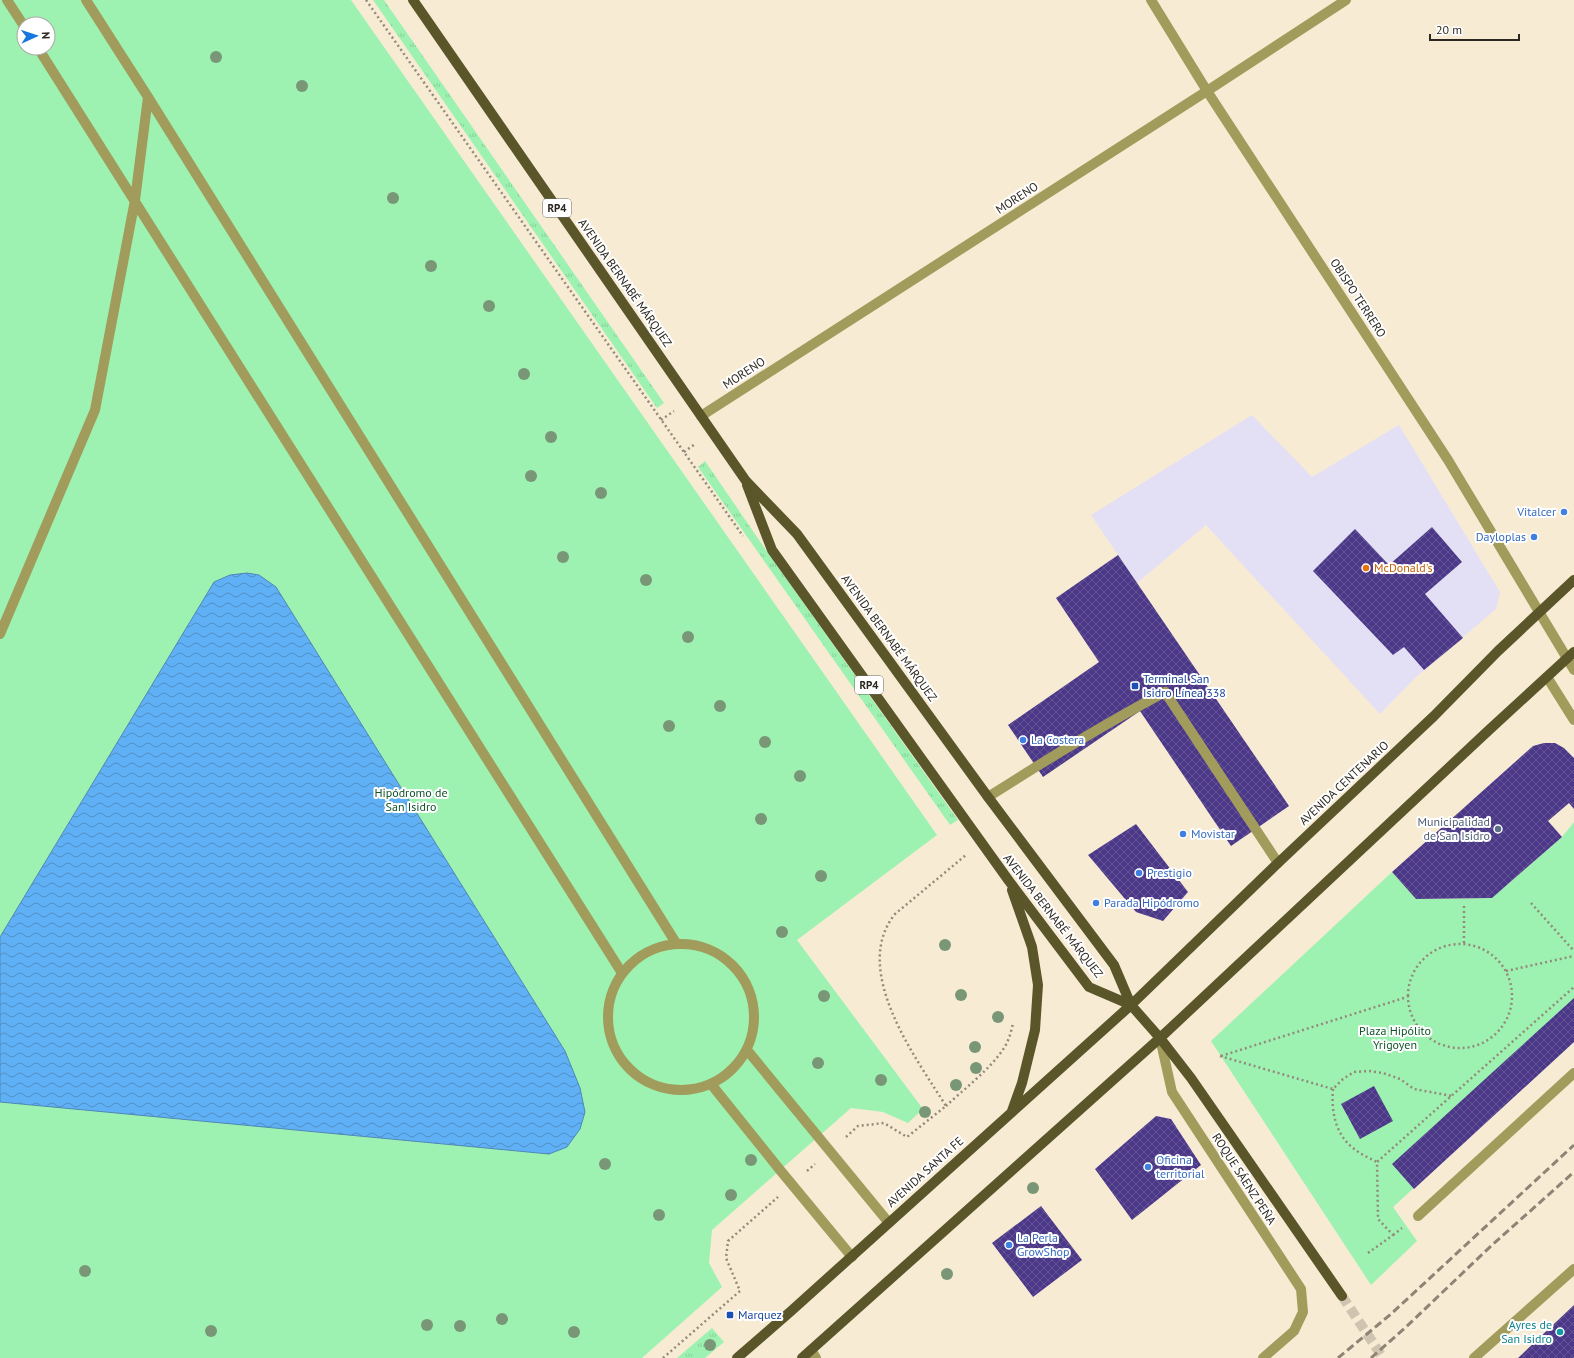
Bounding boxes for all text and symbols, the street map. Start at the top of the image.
north arrow [16,16,56,56]
scale bar [1430,16,1519,42]
text: 20 m [1436,22,1462,37]
text: N [39,31,53,39]
street label: MORENO [993,178,1041,217]
road number: RP4 [543,199,571,217]
street label: AVENIDA BERNABÉ MÁRQUEZ [575,216,676,350]
street label: OBISPO TERRERO [1327,255,1390,340]
street label: MORENO [720,353,768,392]
place label: Vitalcer [1516,504,1556,519]
marker: Vitalcer [1559,507,1569,517]
place label: Dayloplas [1476,529,1526,544]
marker: Dayloplas [1529,532,1539,542]
place label: McDonald's [1374,560,1433,575]
marker: McDonald's [1361,563,1371,573]
street label: AVENIDA BERNABÉ MÁRQUEZ [838,571,941,704]
place label: Terminal San Isidro Línea 338 [1143,671,1226,700]
road number: RP4 [855,676,883,694]
marker: Terminal San Isidro Línea 338 [1130,681,1140,691]
place label: La Costera [1031,732,1084,747]
marker: La Costera [1018,735,1028,745]
street label: AVENIDA CENTENARIO [1296,737,1392,828]
park label: Hipódromo de San Isidro [374,785,448,814]
place label: Municipalidad de San Isidro [1418,814,1490,843]
marker: Municipalidad de San Isidro [1493,824,1503,834]
place label: Movistar [1191,826,1235,841]
marker: Movistar [1178,829,1188,839]
street label: AVENIDA BERNABÉ MÁRQUEZ [1000,851,1107,981]
place label: Prestigio [1147,865,1192,880]
marker: Prestigio [1134,868,1144,878]
place label: Parada Hipódromo [1104,895,1199,910]
marker: Parada Hipódromo [1091,898,1101,908]
park label: Plaza Hipólito Yrigoyen [1359,1023,1431,1052]
street label: ROQUE SÁENZ PEÑA [1209,1130,1280,1227]
street label: AVENIDA SANTA FE [883,1133,966,1210]
place label: Oficina territorial [1156,1152,1205,1181]
marker: Oficina territorial [1143,1162,1153,1172]
place label: La Perla GrowShop [1017,1230,1069,1259]
marker: La Perla GrowShop [1004,1240,1014,1250]
place label: Marquez [738,1307,782,1322]
marker: Marquez [725,1310,735,1320]
place label: Ayres de San Isidro [1501,1317,1552,1346]
marker: Ayres de San Isidro [1555,1327,1565,1337]

